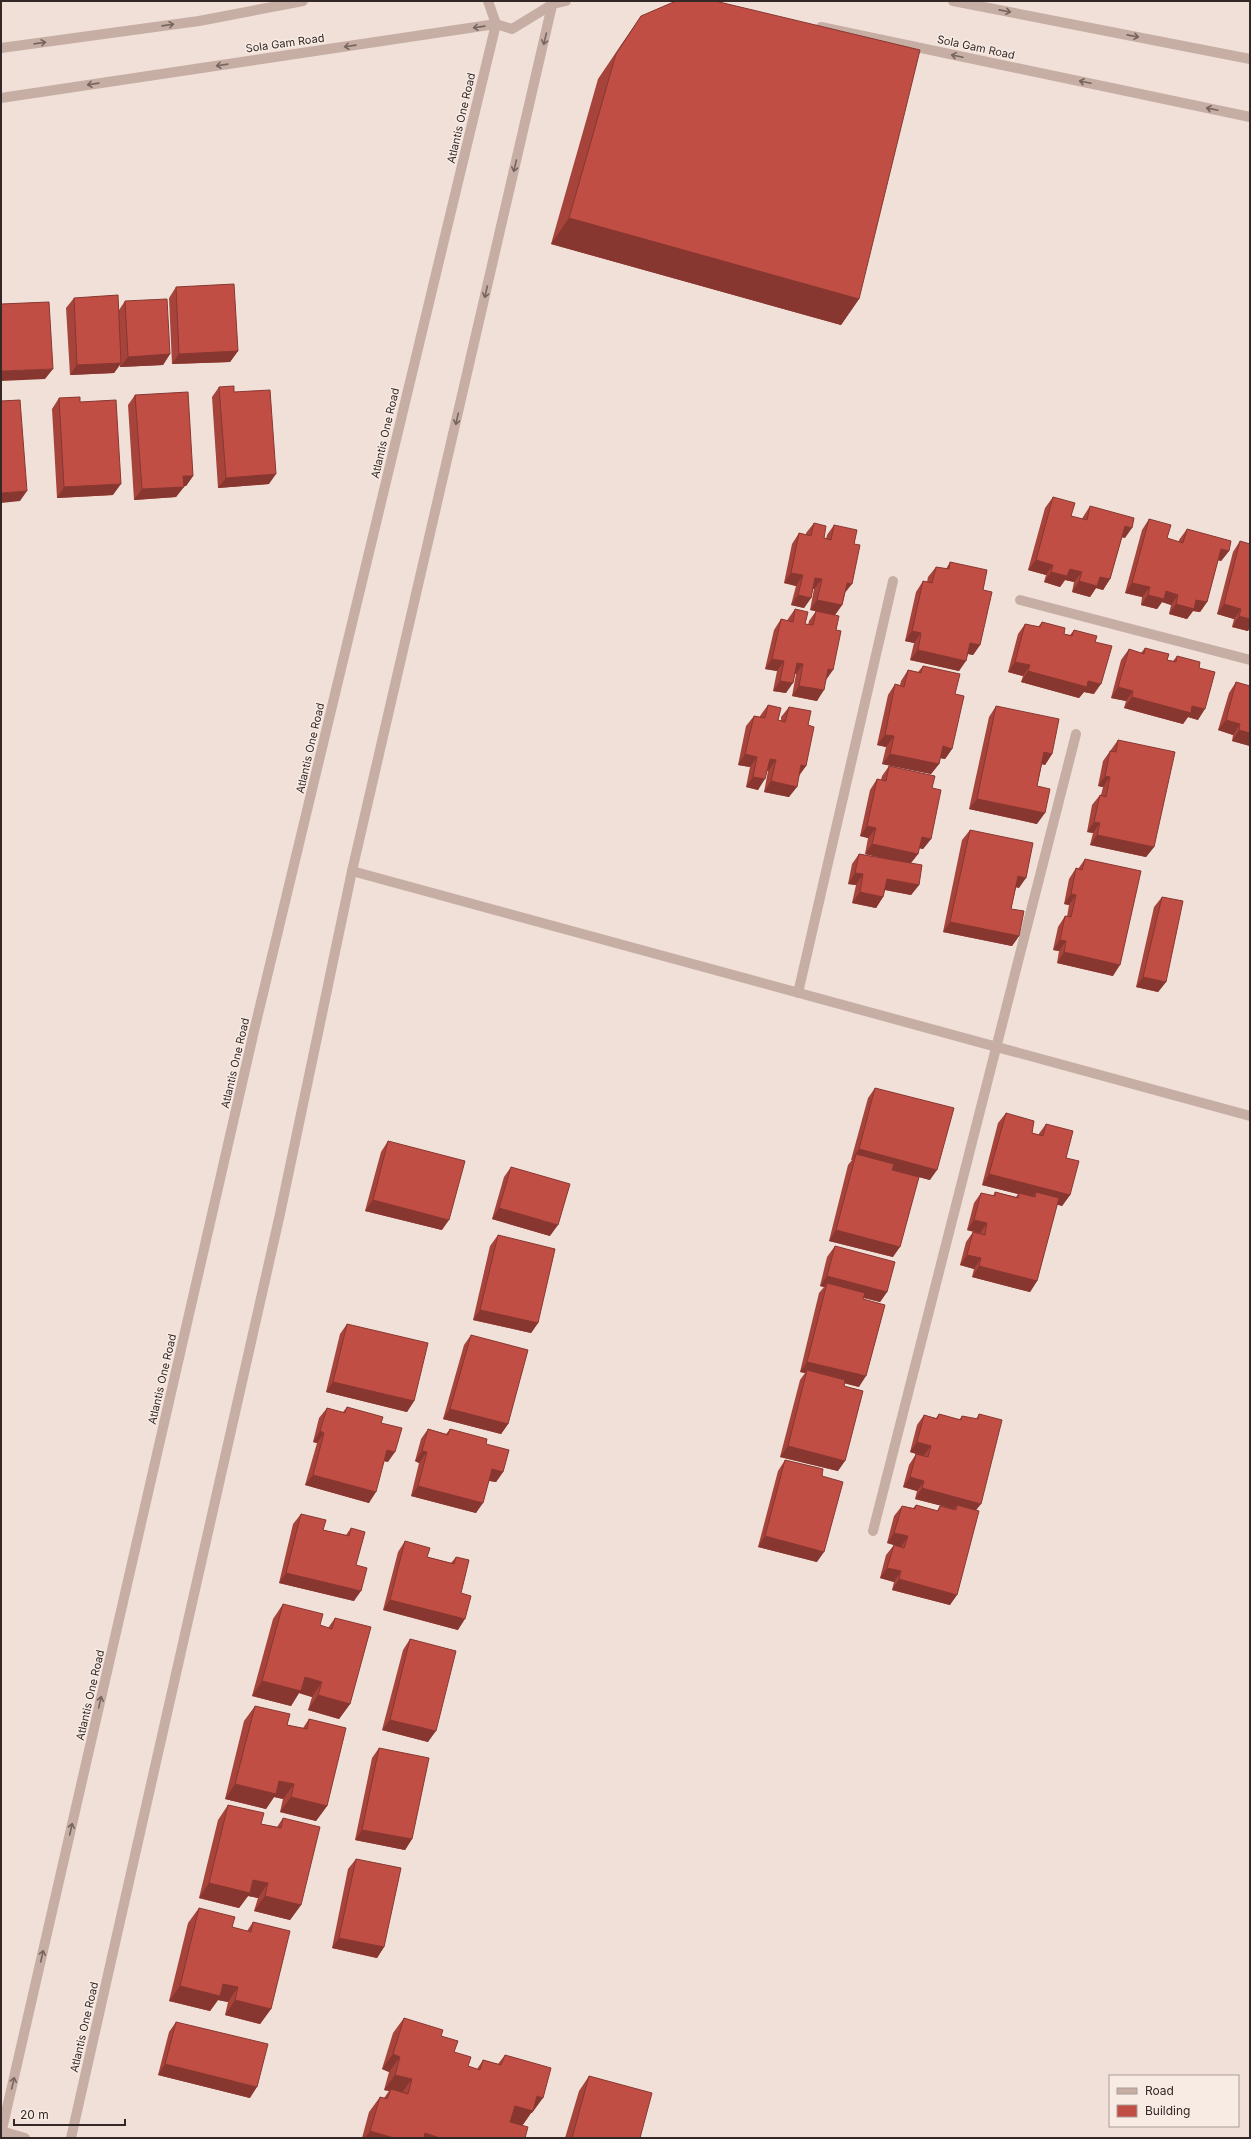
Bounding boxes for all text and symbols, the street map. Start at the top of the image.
one-way arrow [998,8,1011,16]
one-way arrow [162,21,175,29]
one-way arrow [473,23,486,31]
street label: Sola Gam Road [245,31,325,55]
one-way arrow [540,32,548,45]
street label: Sola Gam Road [936,32,1016,62]
one-way arrow [1126,33,1139,41]
one-way arrow [33,39,46,47]
one-way arrow [344,42,357,50]
one-way arrow [951,51,964,59]
one-way arrow [216,61,229,69]
street label: Atlantis One Road [444,71,478,165]
one-way arrow [1078,78,1091,86]
one-way arrow [87,80,100,88]
one-way arrow [1206,105,1219,113]
one-way arrow [511,159,519,172]
one-way arrow [482,286,490,299]
street label: Atlantis One Road [368,386,402,480]
one-way arrow [452,412,460,425]
street label: Atlantis One Road [293,701,327,795]
street label: Atlantis One Road [218,1016,252,1110]
street label: Atlantis One Road [145,1332,179,1426]
street label: Atlantis One Road [73,1648,107,1742]
one-way arrow [97,1696,105,1709]
one-way arrow [68,1823,75,1836]
one-way arrow [39,1950,46,1963]
street label: Atlantis One Road [67,1980,101,2074]
legend [1109,2075,1239,2127]
one-way arrow [9,2076,17,2089]
text: Road [1145,2083,1174,2098]
scale bar [14,2101,125,2127]
text: Building [1145,2103,1190,2118]
text: 20 m [20,2107,49,2122]

